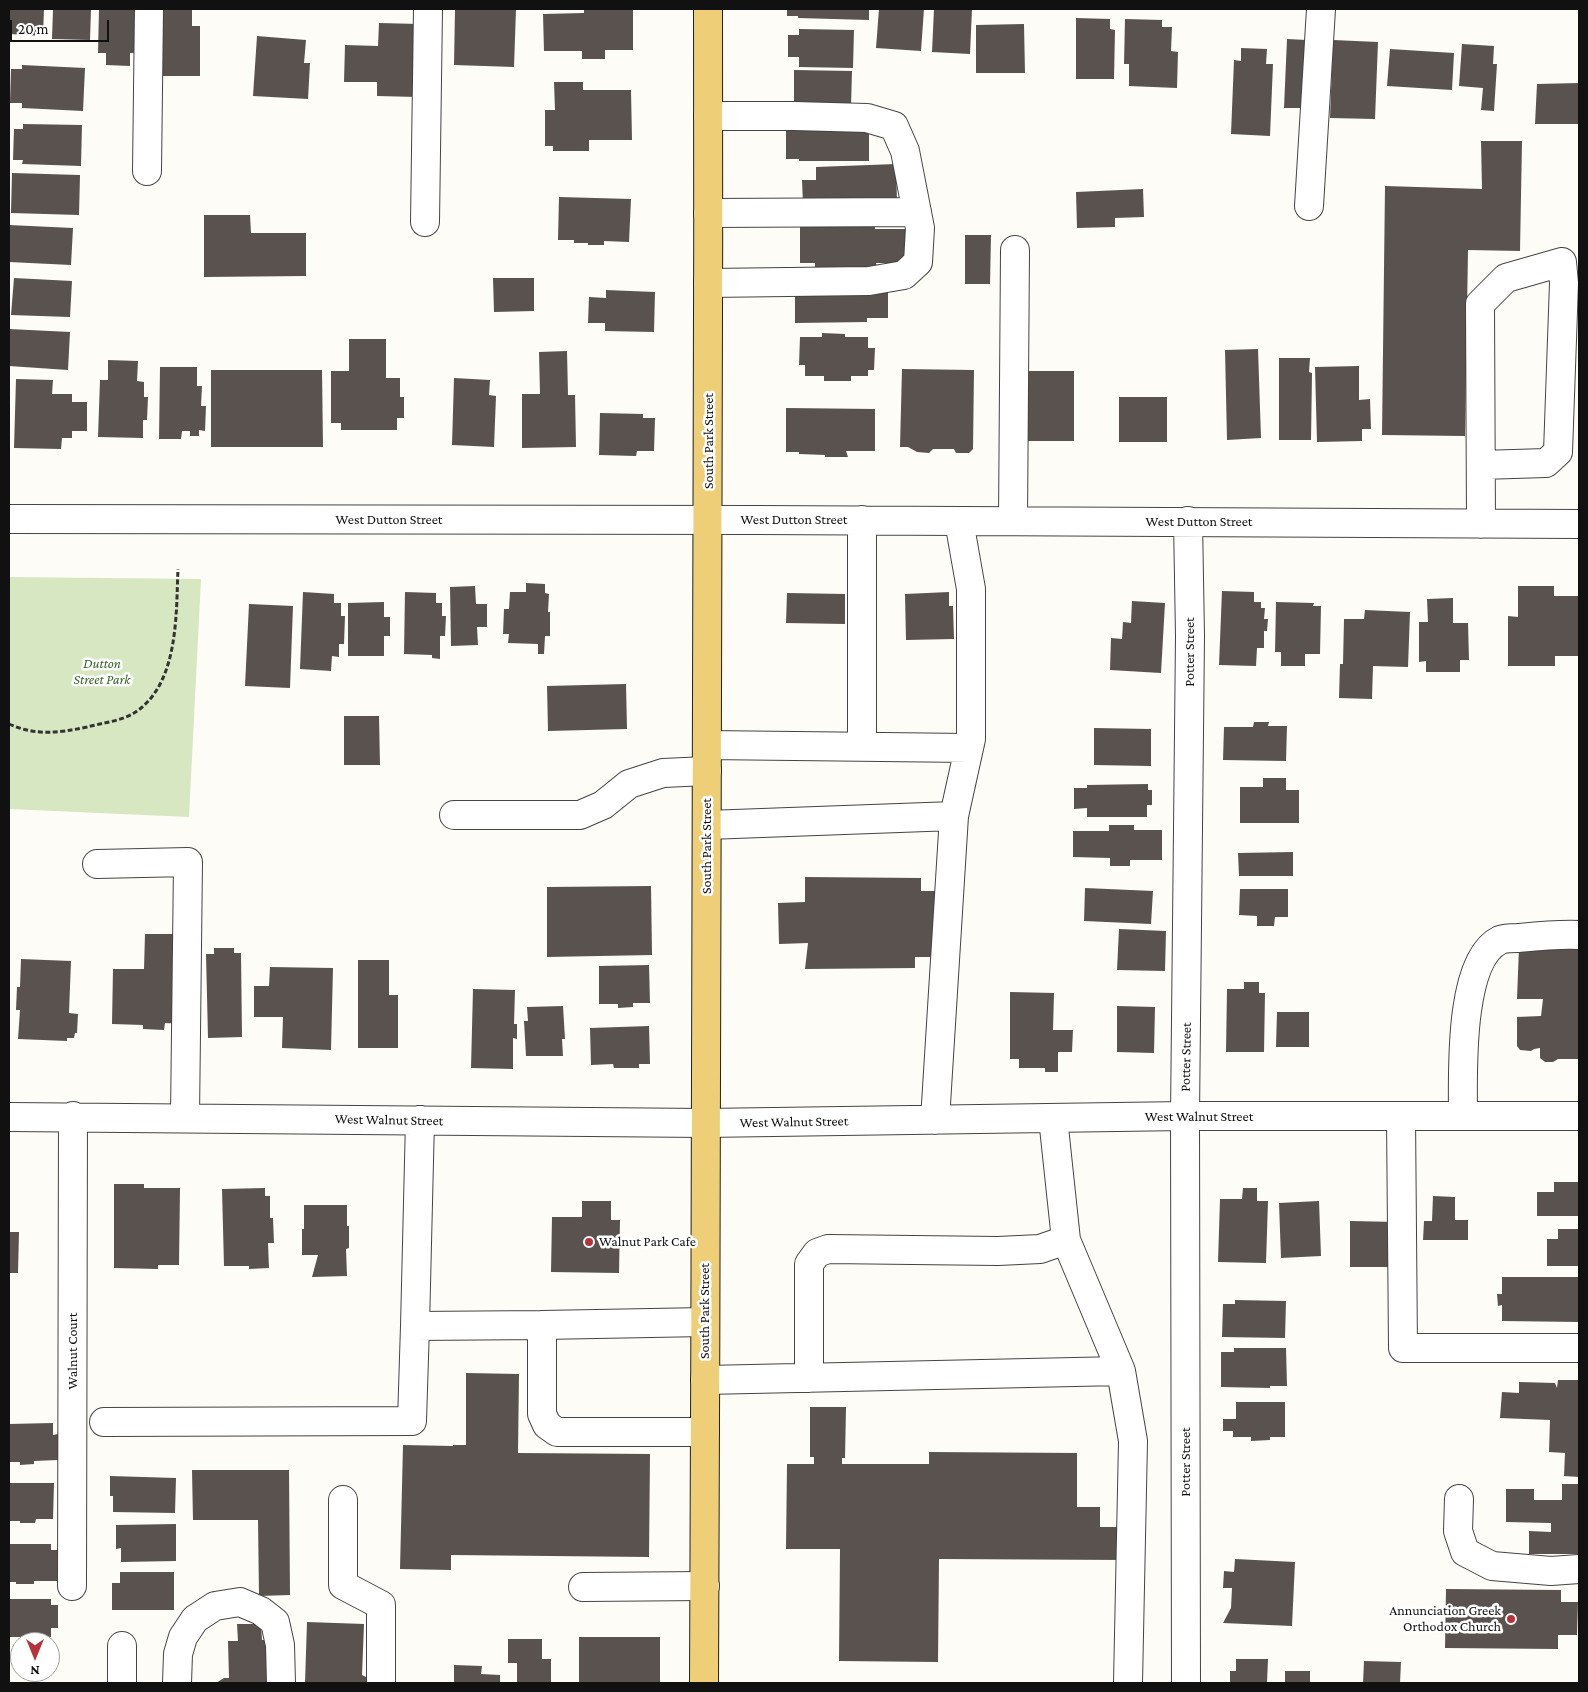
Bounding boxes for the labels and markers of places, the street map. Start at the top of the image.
place label: Walnut Park Cafe [599,1234,696,1250]
marker: Walnut Park Cafe [583,1236,595,1248]
place label: Annunciation Greek Orthodox Church [1389,1603,1501,1635]
marker: Annunciation Greek Orthodox Church [1505,1613,1517,1625]

